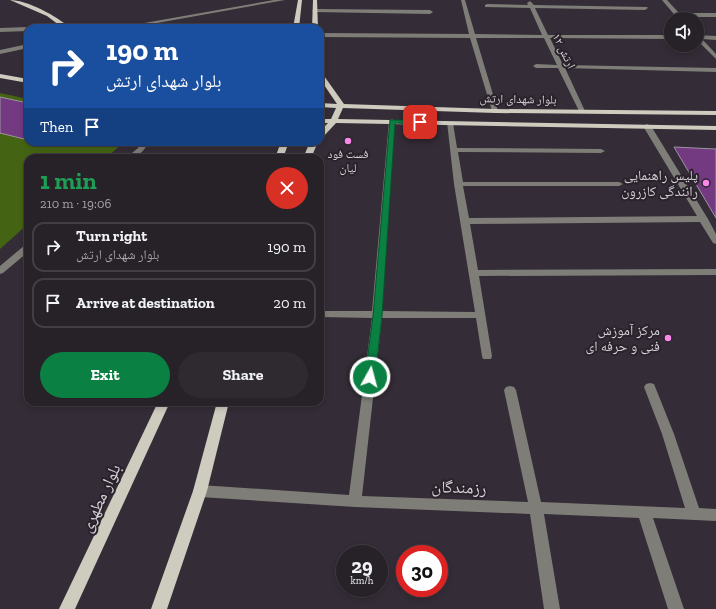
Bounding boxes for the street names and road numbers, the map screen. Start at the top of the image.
street label: ارتش ۱۲ [550,31,579,71]
street label: بلوار شهدای ارتش [479,91,557,107]
street label: بلوار مطهری [75,460,126,536]
street label: رزمندگان [431,476,487,499]

